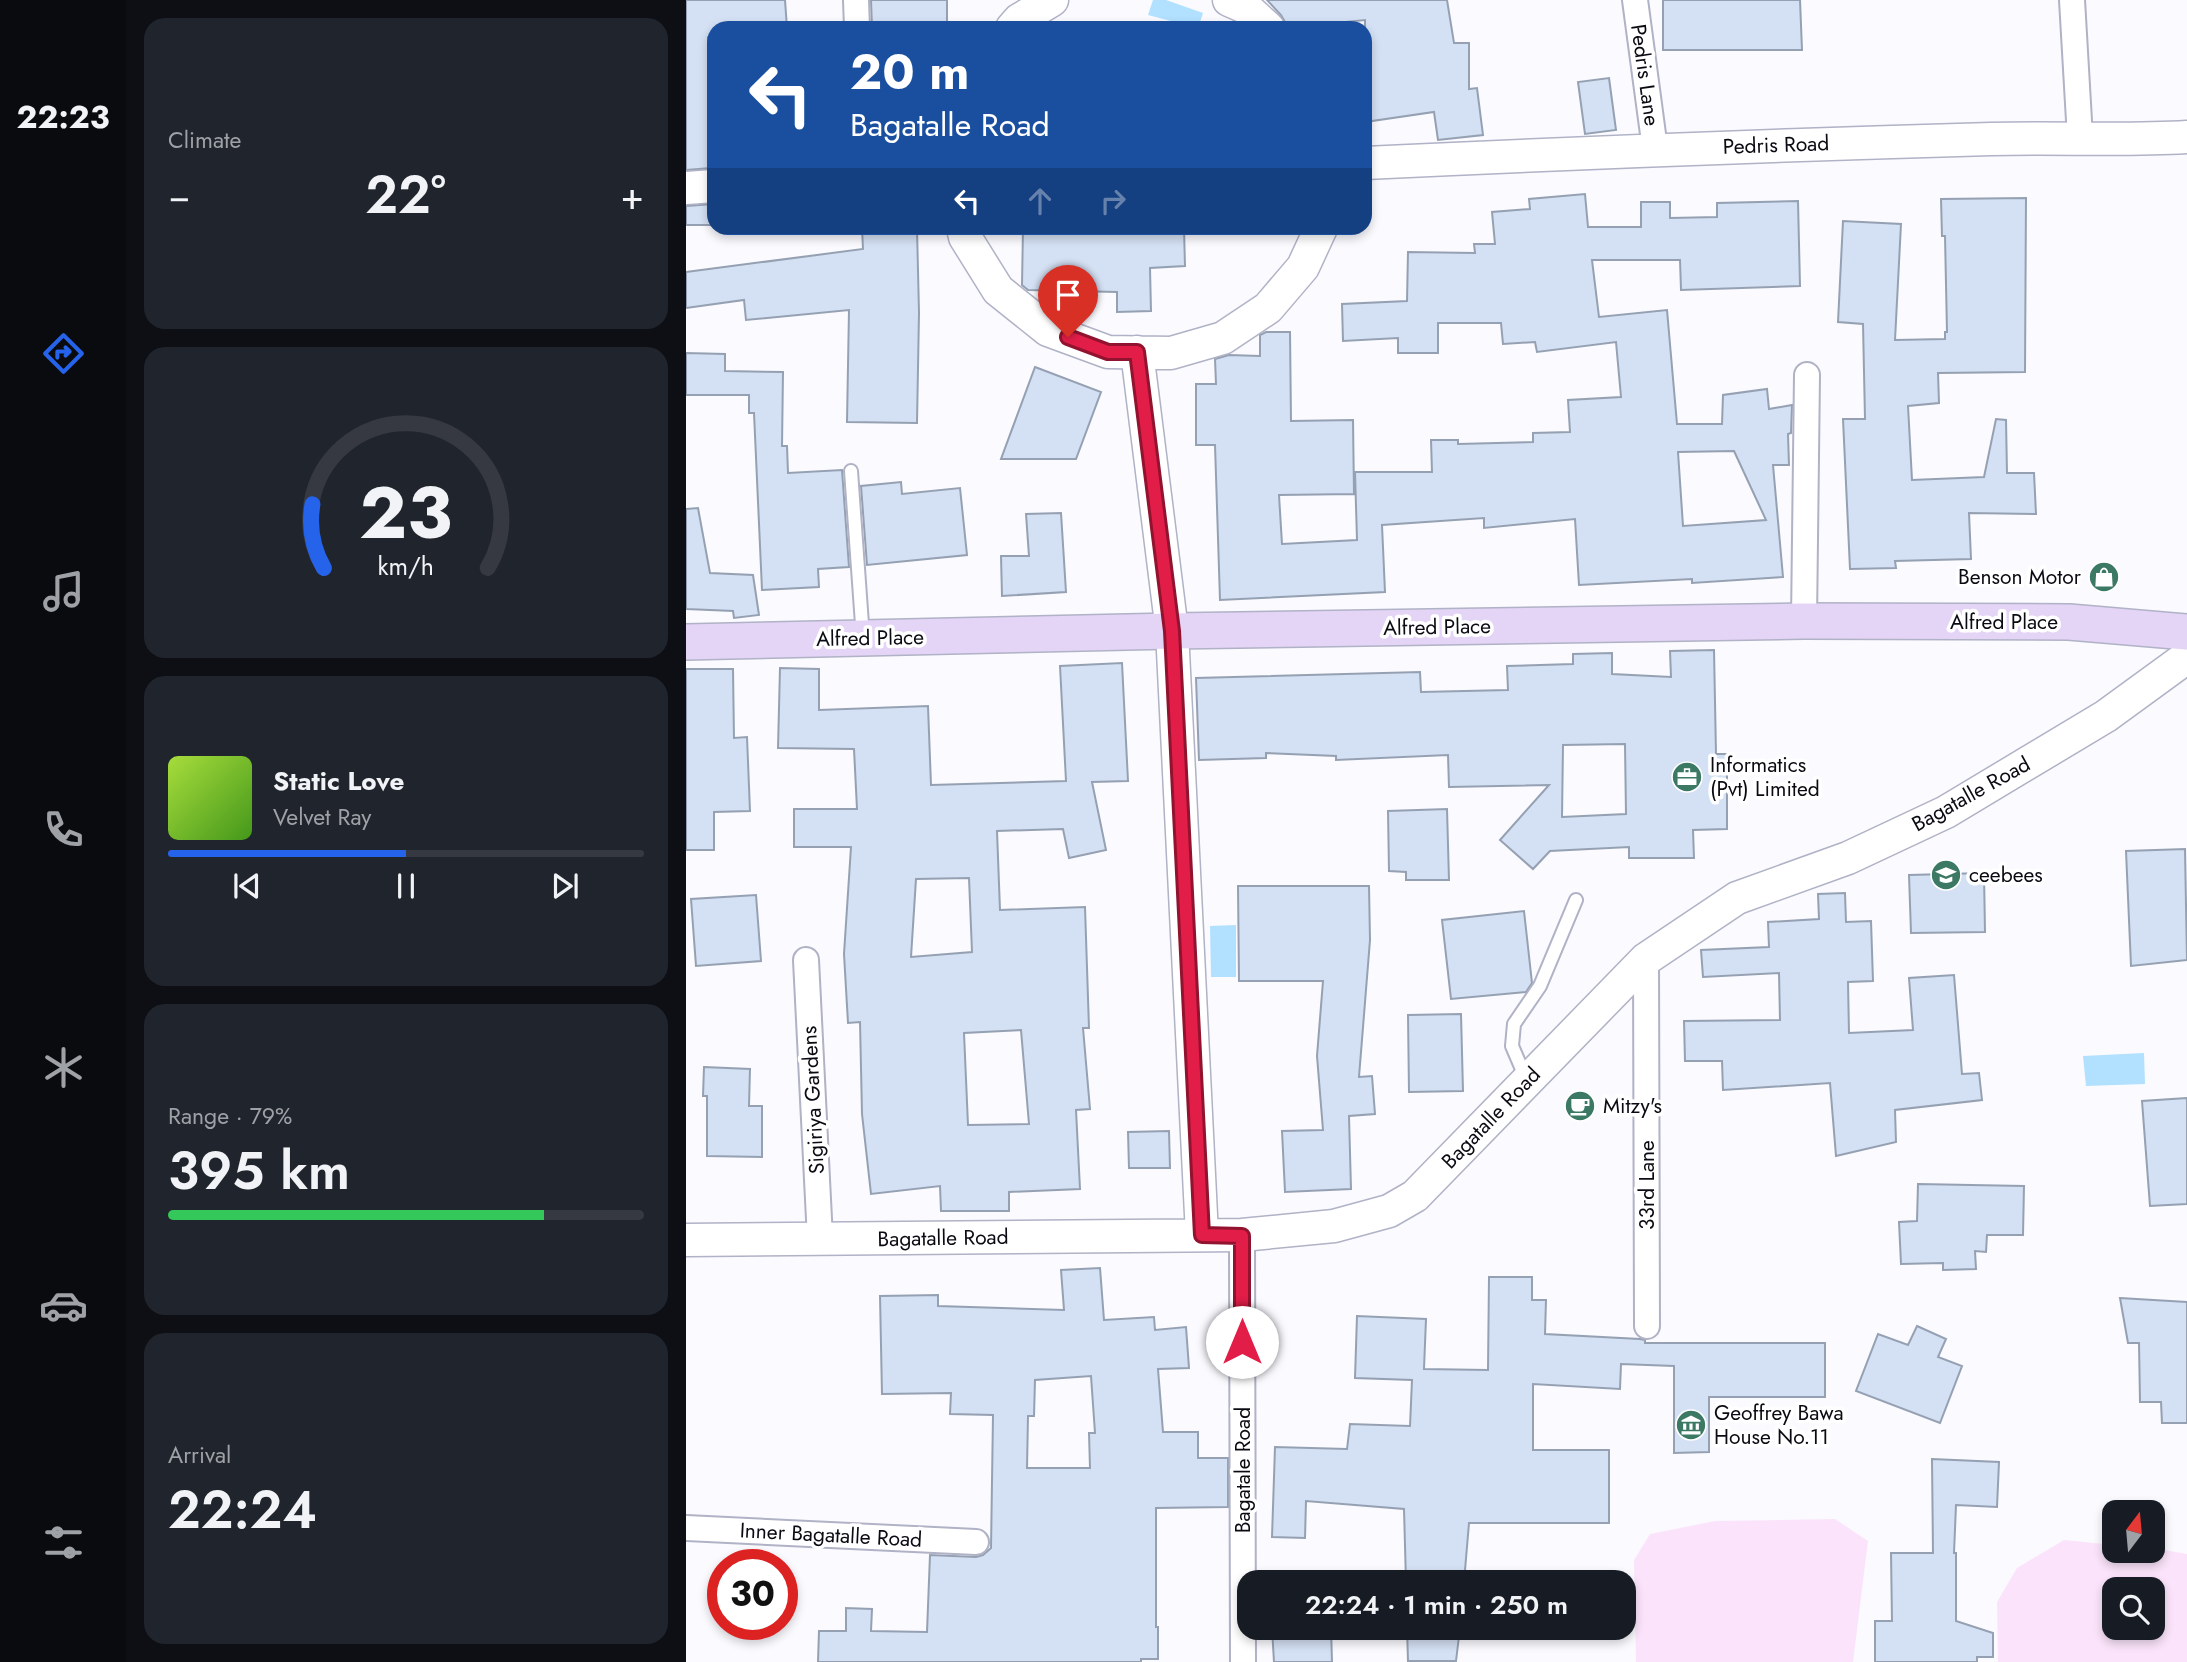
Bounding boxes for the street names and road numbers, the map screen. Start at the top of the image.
street label: Pedris Lane [1623,22,1667,128]
street label: Pedris Road [1722,128,1830,162]
street label: Alfred Place [1950,607,2058,637]
street label: Alfred Place [1383,611,1491,643]
street label: Alfred Place [816,622,924,654]
street label: Bagatalle Road [1906,749,2036,839]
street label: Sigiriya Gardens [794,1025,832,1175]
street label: Bagatalle Road [1435,1060,1547,1176]
street label: 33rd Lane [1632,1140,1662,1230]
street label: Bagatalle Road [877,1222,1009,1254]
street label: Bagatale Road [1228,1407,1258,1533]
street label: Inner Bagatalle Road [739,1515,923,1555]

